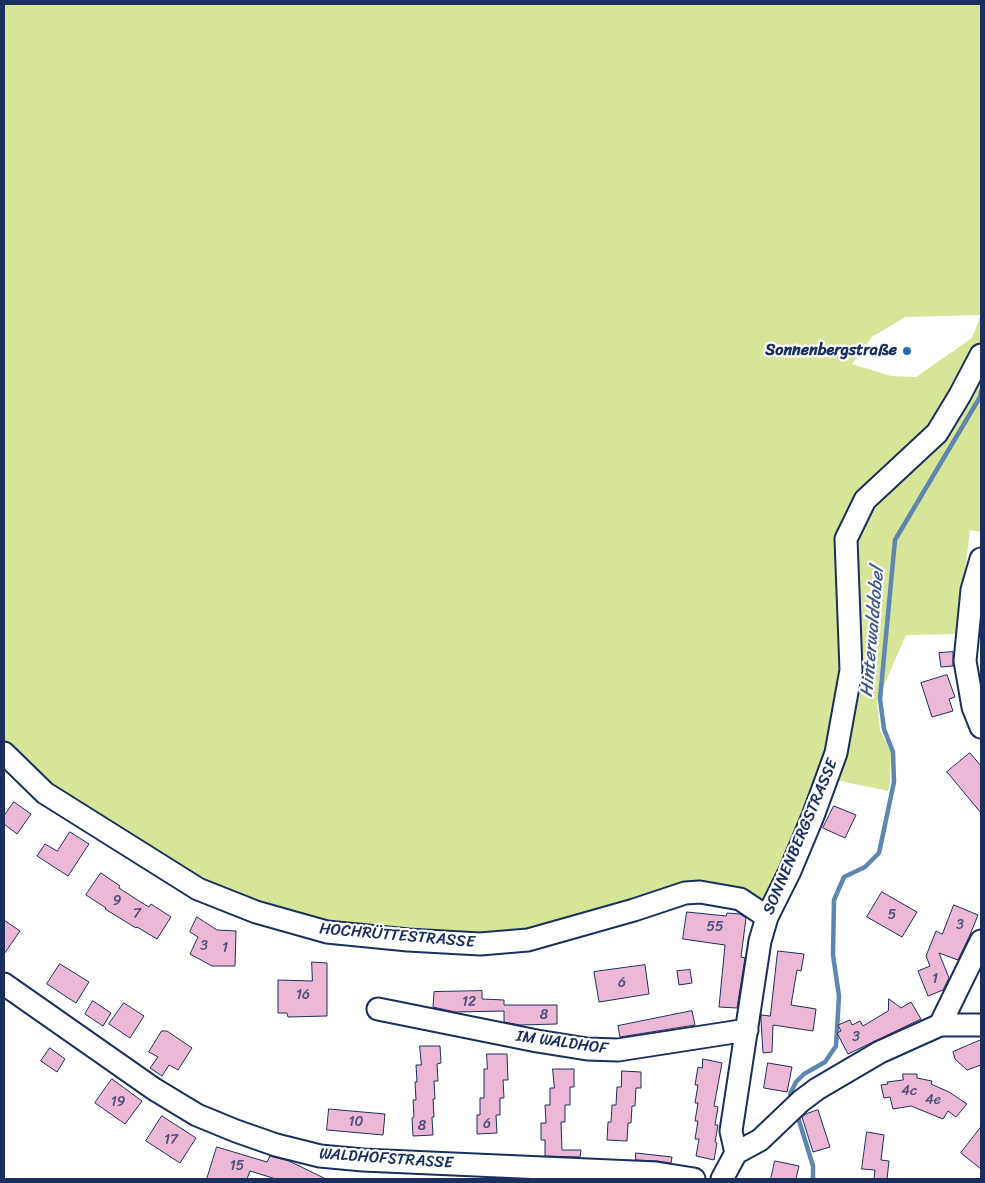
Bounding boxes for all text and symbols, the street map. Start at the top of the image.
place label: Sonnenbergstraße [765,341,897,361]
marker: Sonnenbergstraße [901,345,913,357]
water label: Hinterwalddobel [857,566,889,698]
street label: SONNENBERGSTRASSE [760,756,842,918]
house number: 9 [113,893,121,909]
house number: 7 [133,906,141,922]
house number: 5 [888,907,896,923]
house number: 3 [956,917,964,933]
house number: 55 [706,919,724,935]
street label: HOCHRÜTTESTRASSE [318,920,476,952]
house number: 3 [200,938,208,954]
house number: 1 [222,940,228,956]
house number: 1 [932,971,938,987]
house number: 6 [618,975,626,991]
house number: 16 [296,987,310,1003]
house number: 12 [462,994,476,1010]
house number: 8 [540,1007,548,1023]
street label: IM WALDHOF [515,1027,609,1059]
house number: 3 [852,1029,860,1045]
house number: 4c [901,1083,917,1099]
house number: 4e [925,1092,941,1108]
house number: 19 [111,1094,125,1110]
house number: 10 [349,1114,363,1130]
house number: 6 [483,1116,491,1132]
house number: 8 [418,1118,426,1134]
house number: 17 [164,1132,178,1148]
street label: WALDHOFSTRASSE [319,1145,453,1173]
house number: 15 [230,1158,244,1174]

